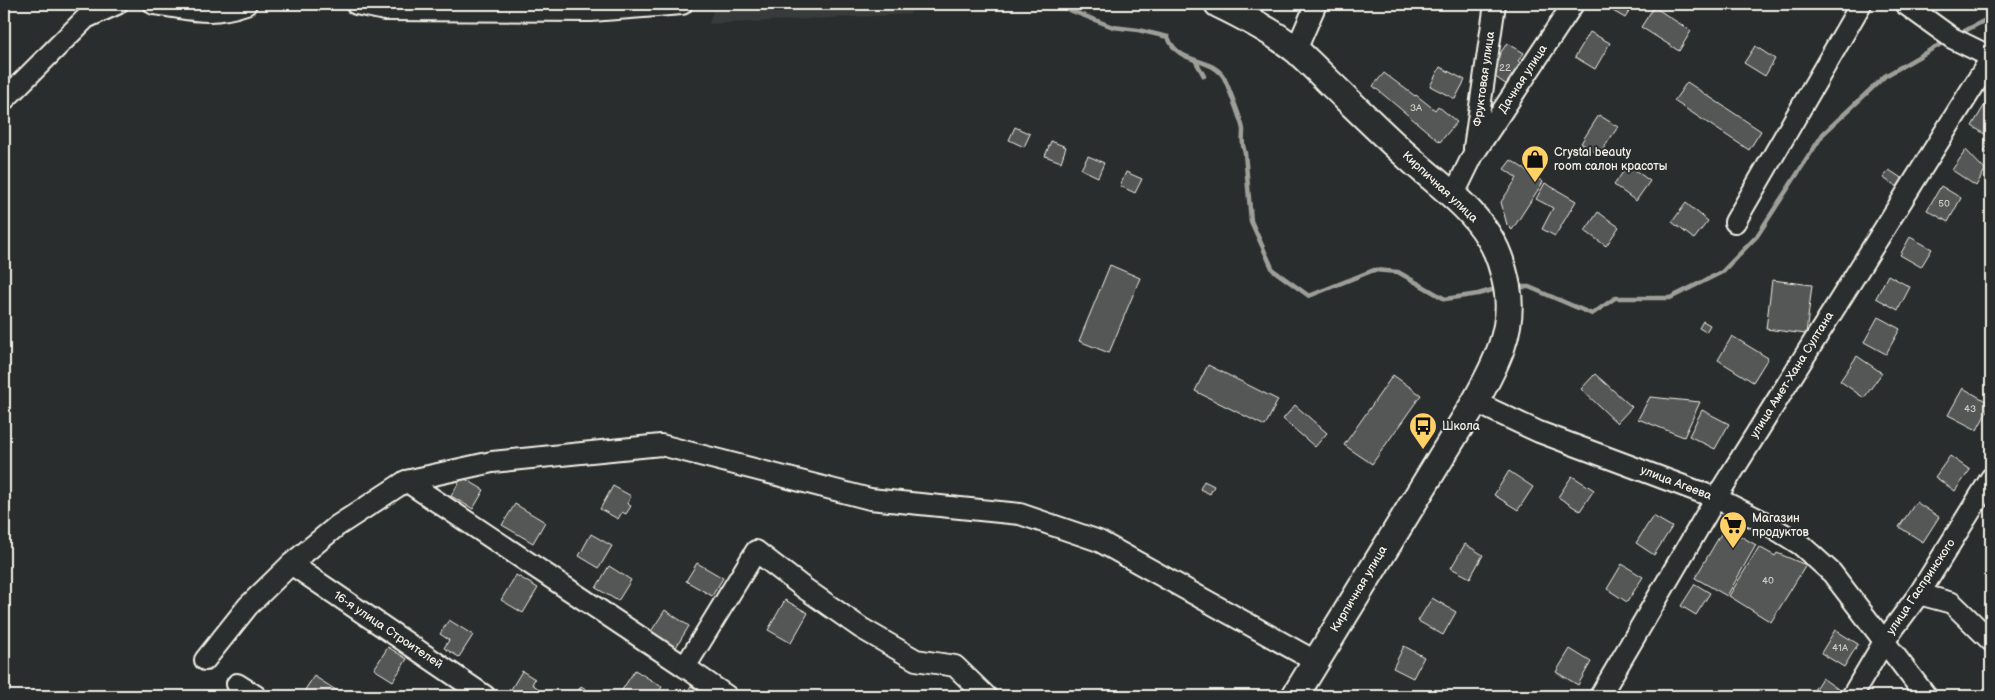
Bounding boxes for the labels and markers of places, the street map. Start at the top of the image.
shop icon: Crystal beauty room салон красоты [1520,144,1550,183]
place label: Crystal beauty room салон красоты [1554,145,1667,174]
bus stop icon: Школа [1408,411,1438,450]
place label: Школа [1442,419,1480,434]
supermarket icon: Магазин продуктов [1718,510,1748,549]
place label: Магазин продуктов [1752,511,1809,540]

